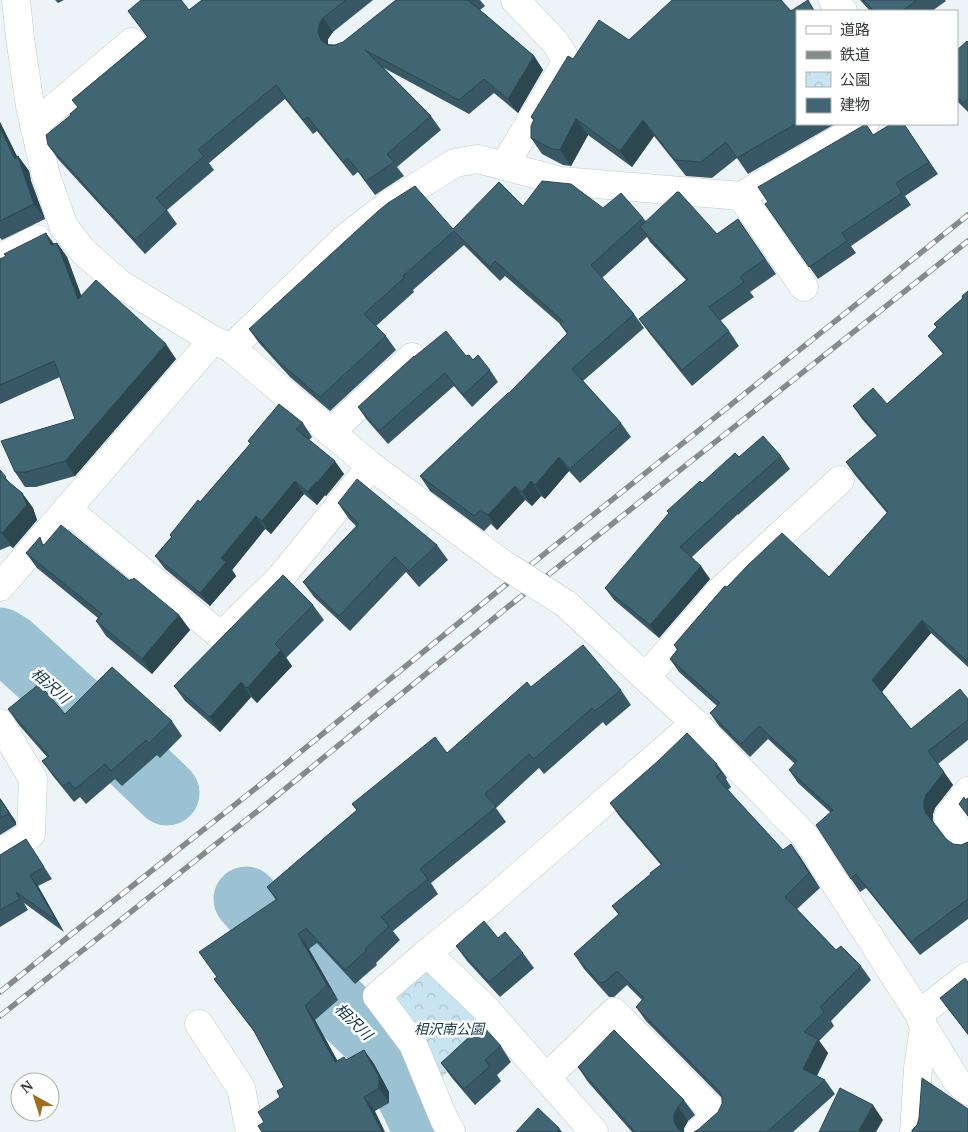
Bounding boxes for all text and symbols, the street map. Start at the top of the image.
legend [796,10,958,125]
text: 道路 [840,19,870,39]
text: 鉄道 [840,44,870,64]
text: 公園 [840,69,870,89]
text: 建物 [840,94,870,114]
water label: 相沢川 [27,663,76,709]
water label: 相沢川 [331,998,379,1045]
park label: 相沢南公園 [414,1019,486,1038]
north arrow [10,1072,60,1122]
text: N [16,1076,37,1097]

